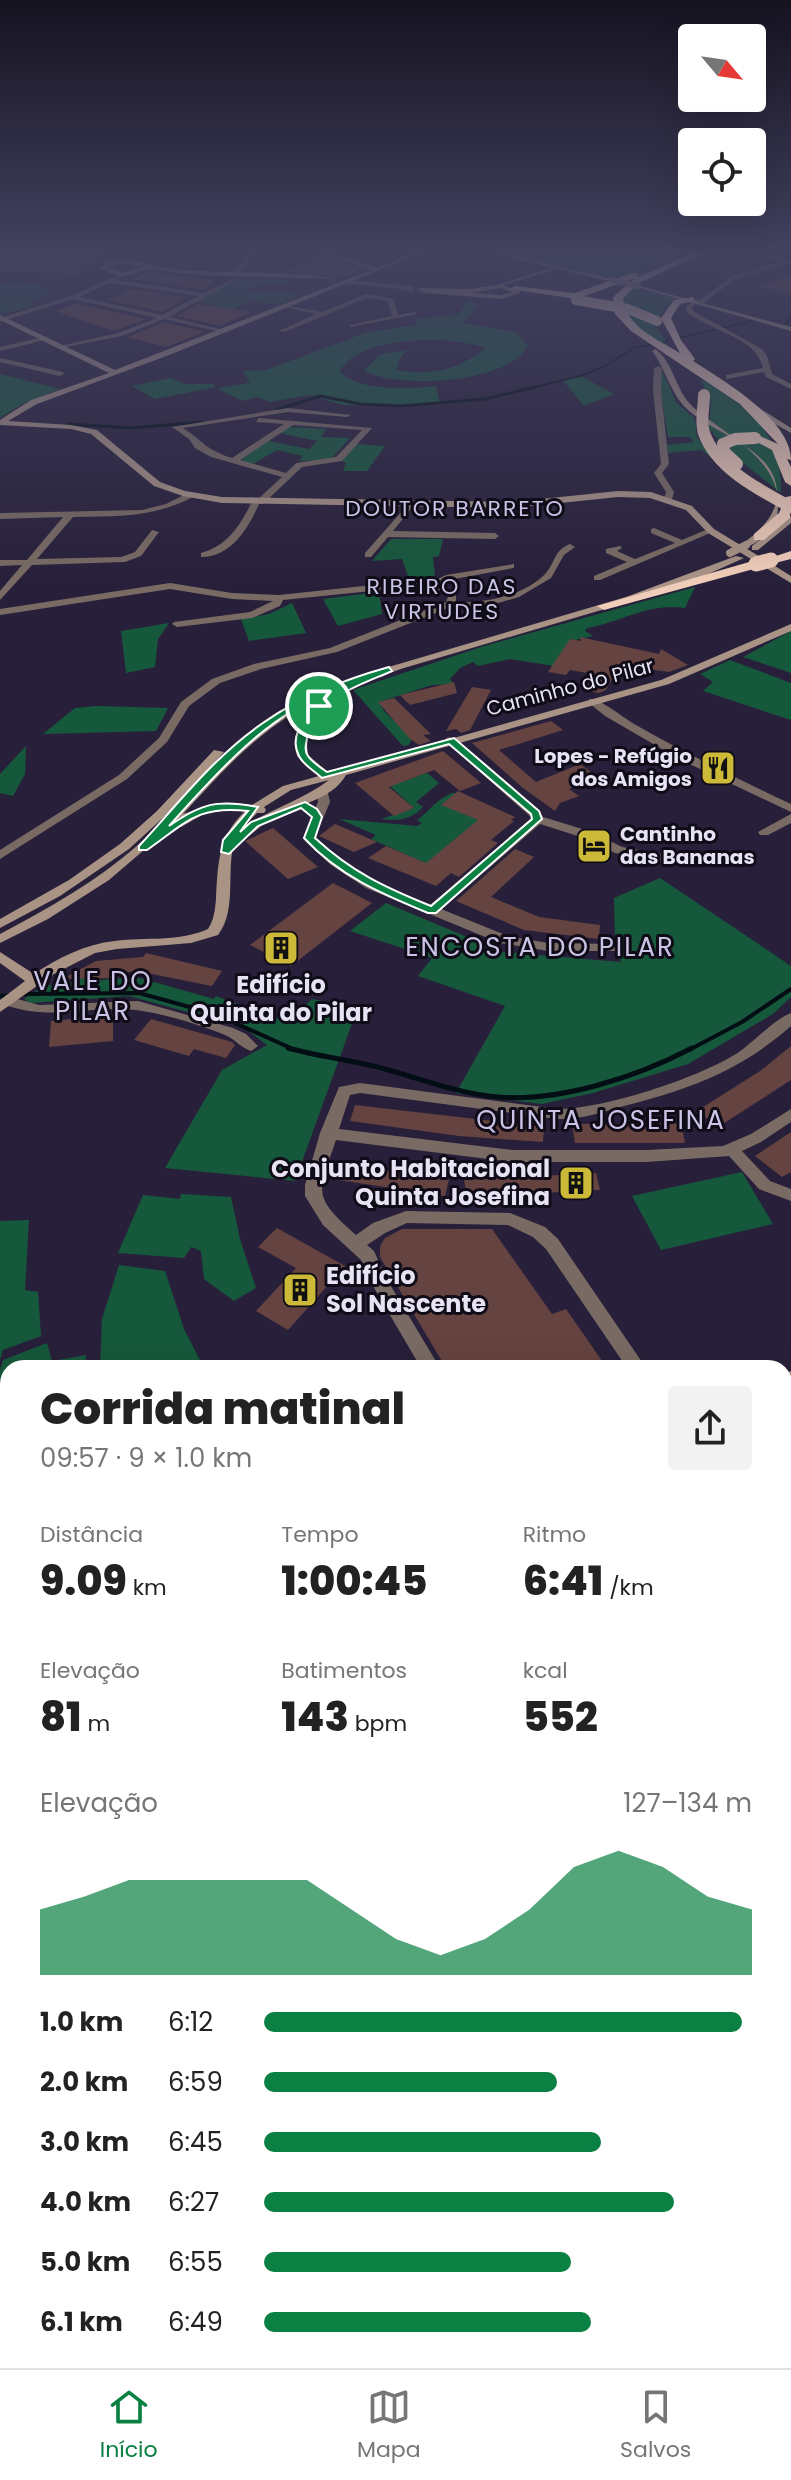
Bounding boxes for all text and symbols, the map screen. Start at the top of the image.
north arrow [678,24,766,112]
map controls [678,24,766,216]
button: locate [678,128,766,216]
district label: DOUTOR BARRETO [345,493,565,524]
district label: RIBEIRO DAS VIRTUDES [367,571,517,627]
street label: Caminho do Pilar [483,651,657,723]
pin [285,672,353,740]
icon: arrive [297,684,341,728]
place label: Lopes - Refúgio dos Amigos [534,742,692,793]
restaurant icon: Lopes - Refúgio dos Amigos [699,749,737,787]
place label: Cantinho das Bananas [620,820,755,871]
hotel icon: Cantinho das Bananas [575,827,613,865]
building icon: Edifício Quinta do Pilar [262,929,300,967]
district label: ENCOSTA DO PILAR [405,929,675,965]
district label: VALE DO PILAR [33,963,153,1029]
place label: Edifício Quinta do Pilar [190,968,372,1029]
district label: QUINTA JOSEFINA [476,1102,726,1138]
place label: Conjunto Habitacional Quinta Josefina [271,1152,550,1213]
building icon: Conjunto Habitacional Quinta Josefina [557,1164,595,1202]
place label: Edifício Sol Nascente [326,1259,486,1320]
building icon: Edifício Sol Nascente [281,1271,319,1309]
text: Corrida matinal [40,1378,405,1439]
button: share [668,1386,752,1470]
text: 09:57 · 9 × 1.0 km [40,1440,252,1476]
text: Distância [40,1519,143,1550]
text: Tempo [281,1519,358,1550]
text: Ritmo [523,1519,586,1550]
text: 9.09 [40,1553,127,1609]
text: 1:00:45 [281,1553,427,1609]
text: 6:41 [523,1553,603,1609]
text: km [127,1572,167,1603]
text: /km [603,1572,654,1603]
text: Elevação [40,1655,140,1686]
text: Batimentos [281,1655,407,1686]
text: kcal [523,1655,568,1686]
text: 81 [40,1689,82,1745]
text: 143 [281,1689,349,1745]
text: 552 [523,1689,598,1745]
text: m [82,1708,110,1739]
text: bpm [349,1708,407,1739]
text: Elevação [40,1785,158,1821]
text: 127–134 m [623,1785,752,1821]
text: 1.0 km [40,2004,123,2040]
text: 6:12 [168,2004,213,2040]
text: 2.0 km [40,2064,128,2100]
text: 6:59 [168,2064,223,2100]
text: 3.0 km [40,2124,129,2160]
text: 6:45 [168,2124,223,2160]
text: 4.0 km [40,2184,131,2220]
text: 6:27 [168,2184,219,2220]
text: 5.0 km [40,2244,130,2280]
text: 6:55 [168,2244,223,2280]
text: 6.1 km [40,2304,123,2340]
text: 6:49 [168,2304,223,2340]
tab: Início [100,2385,158,2466]
tab: Mapa [357,2385,421,2466]
tab: Salvos [620,2385,691,2466]

